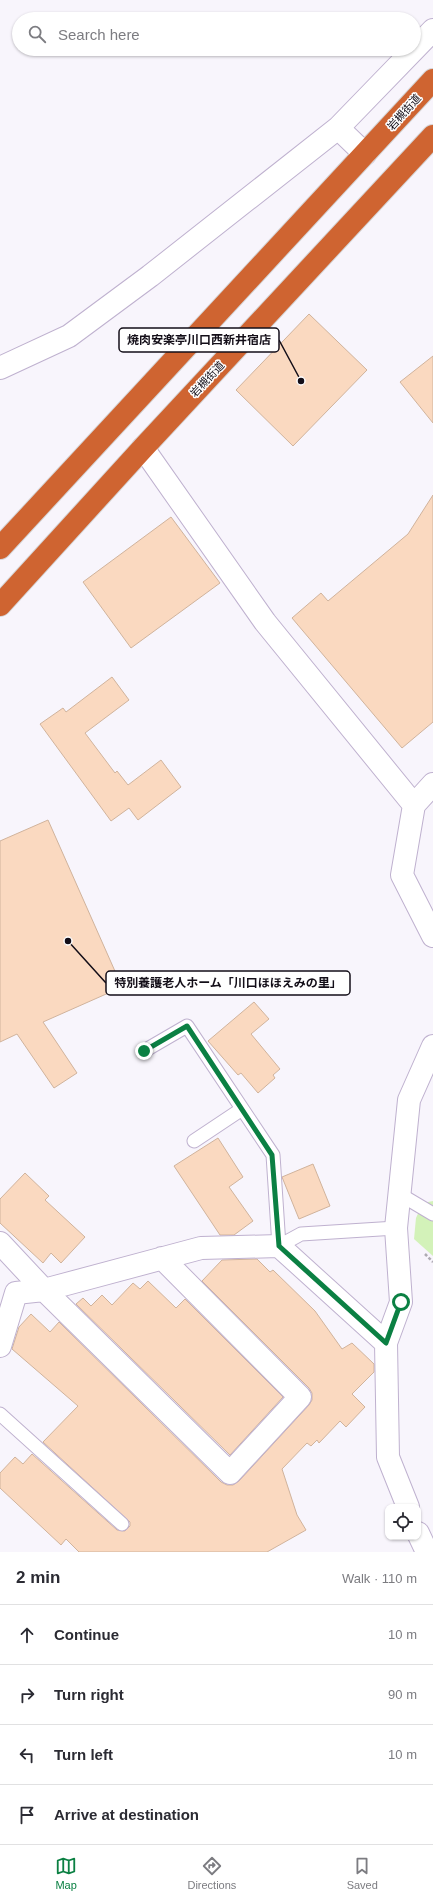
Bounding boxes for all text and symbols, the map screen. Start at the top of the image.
search box [12,12,421,56]
icon: search [26,23,48,45]
text: Search here [58,26,140,43]
street label: 岩槻街道 [385,92,423,132]
callout: 焼肉安楽亭川口西新井宿店 [119,328,279,352]
text: 焼肉安楽亭川口西新井宿店 [127,333,271,347]
street label: 岩槻街道 [188,359,226,399]
callout: 特別養護老人ホーム「川口ほほえみの里」 [106,971,350,995]
text: 特別養護老人ホーム「川口ほほえみの里」 [114,976,342,990]
route end [135,1042,153,1060]
route start [392,1293,410,1311]
map controls [385,1504,421,1540]
button: locate [385,1504,421,1540]
text: 2 min [16,1568,60,1587]
text: Walk · 110 m [342,1571,417,1586]
icon: ahead [16,1624,38,1646]
text: Continue [54,1626,119,1643]
text: 10 m [388,1627,417,1642]
icon: right [16,1684,38,1706]
text: Turn right [54,1686,124,1703]
text: 90 m [388,1687,417,1702]
icon: left [16,1744,38,1766]
text: Turn left [54,1746,113,1763]
text: 10 m [388,1747,417,1762]
icon: arrive [16,1804,38,1826]
text: Arrive at destination [54,1806,199,1823]
tab: Map [55,1855,77,1891]
tab: Directions [187,1855,236,1891]
tab: Saved [347,1855,378,1891]

